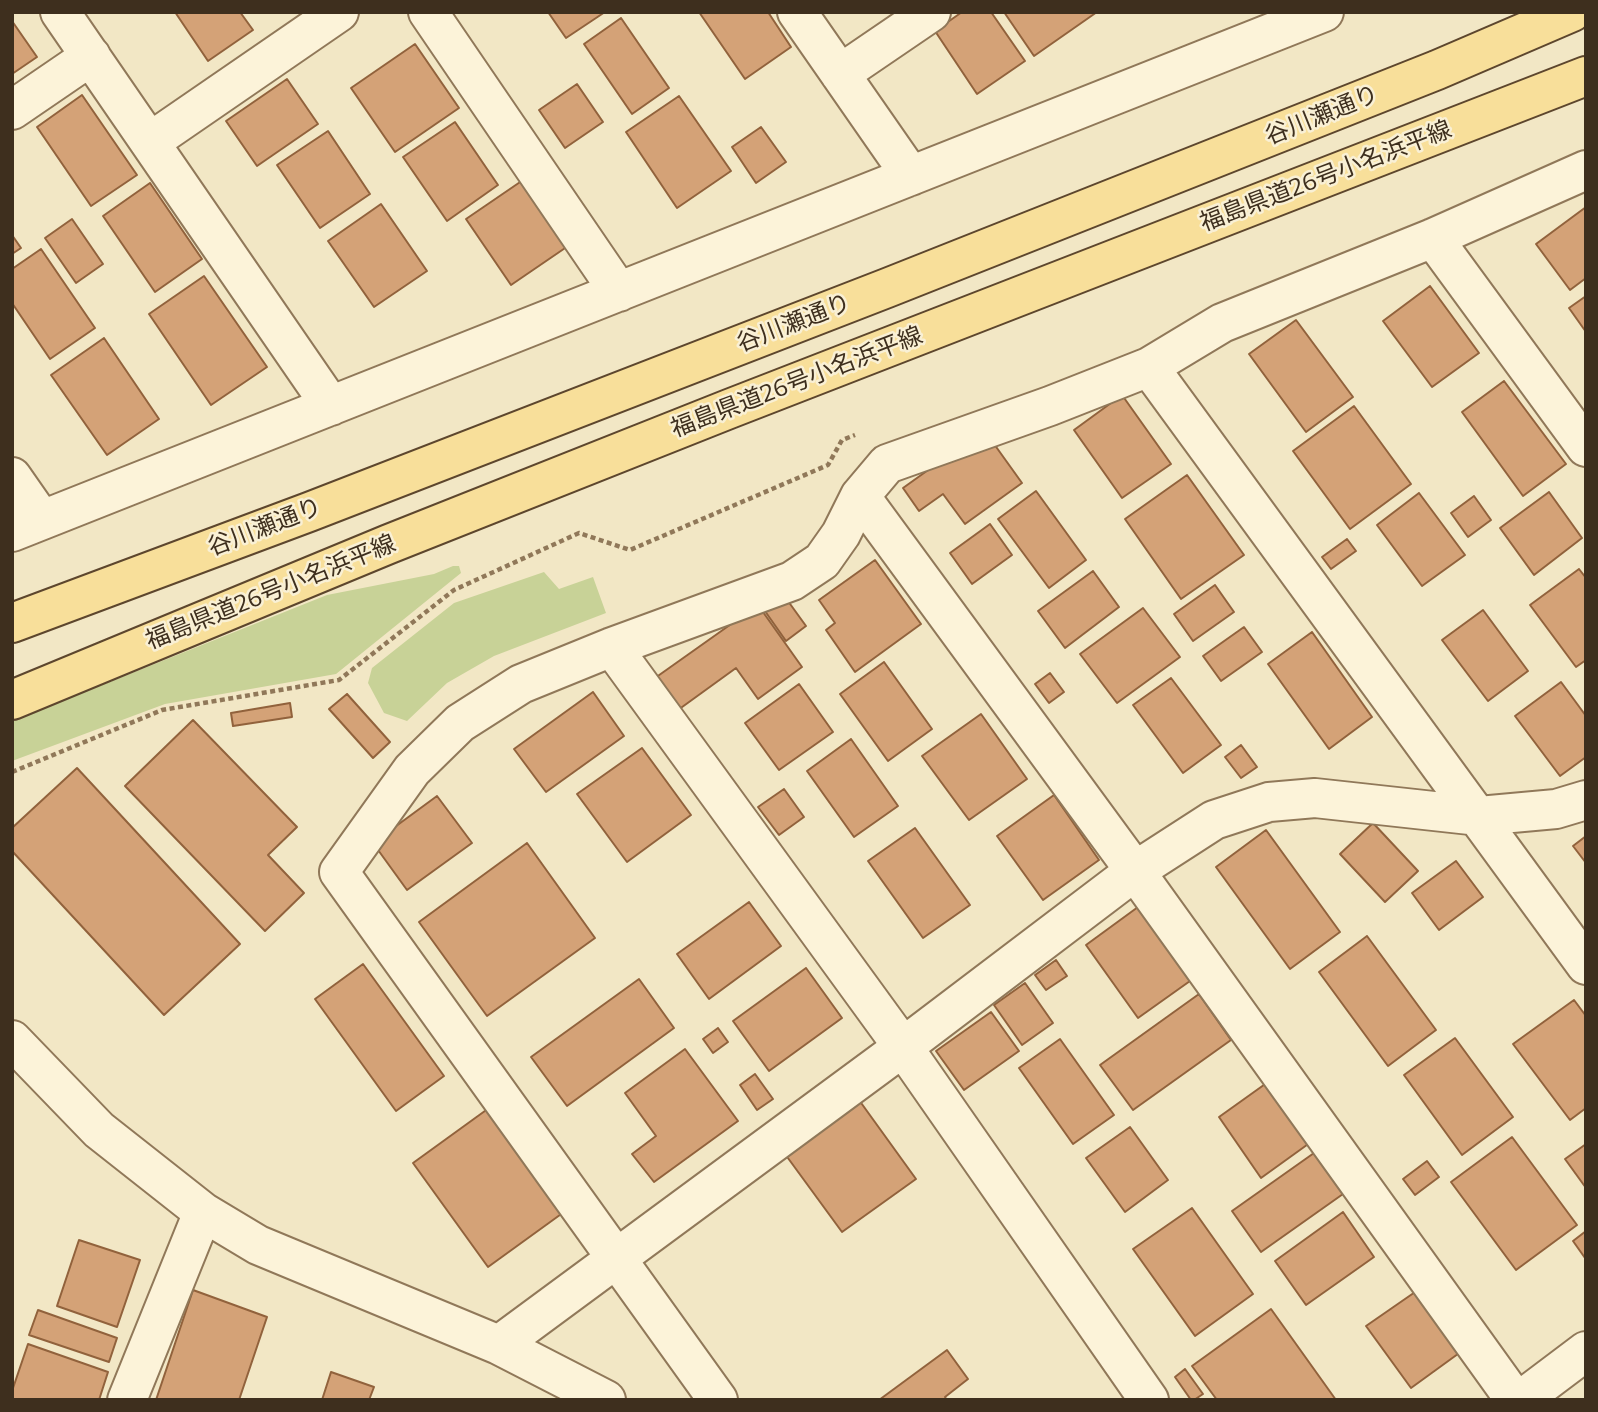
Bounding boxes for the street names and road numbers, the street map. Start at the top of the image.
street label: 谷川瀬通り [1261,80,1383,152]
street label: 福島県道26号小名浜平線 [1196,116,1456,238]
street label: 谷川瀬通り [733,289,855,359]
street label: 福島県道26号小名浜平線 [667,322,927,444]
street label: 谷川瀬通り [204,493,326,563]
street label: 福島県道26号小名浜平線 [142,530,400,656]

